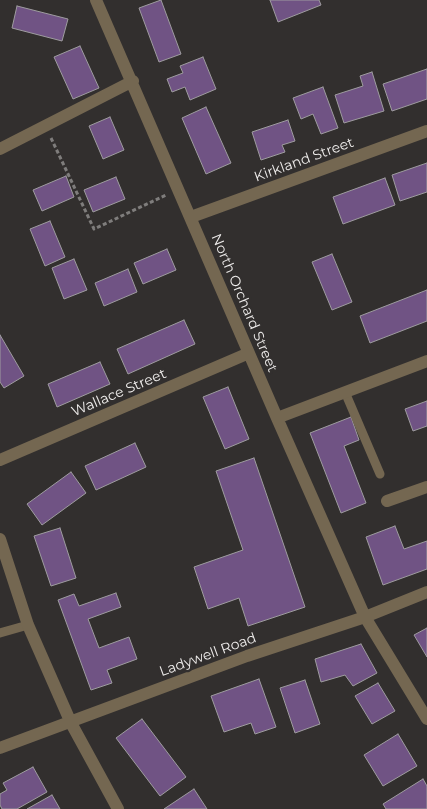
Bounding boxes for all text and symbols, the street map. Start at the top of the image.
street label: Kirkland Street [252,134,356,186]
street label: North Orchard Street [207,231,281,375]
street label: Wallace Street [69,366,169,420]
street label: Ladywell Road [157,630,259,680]

